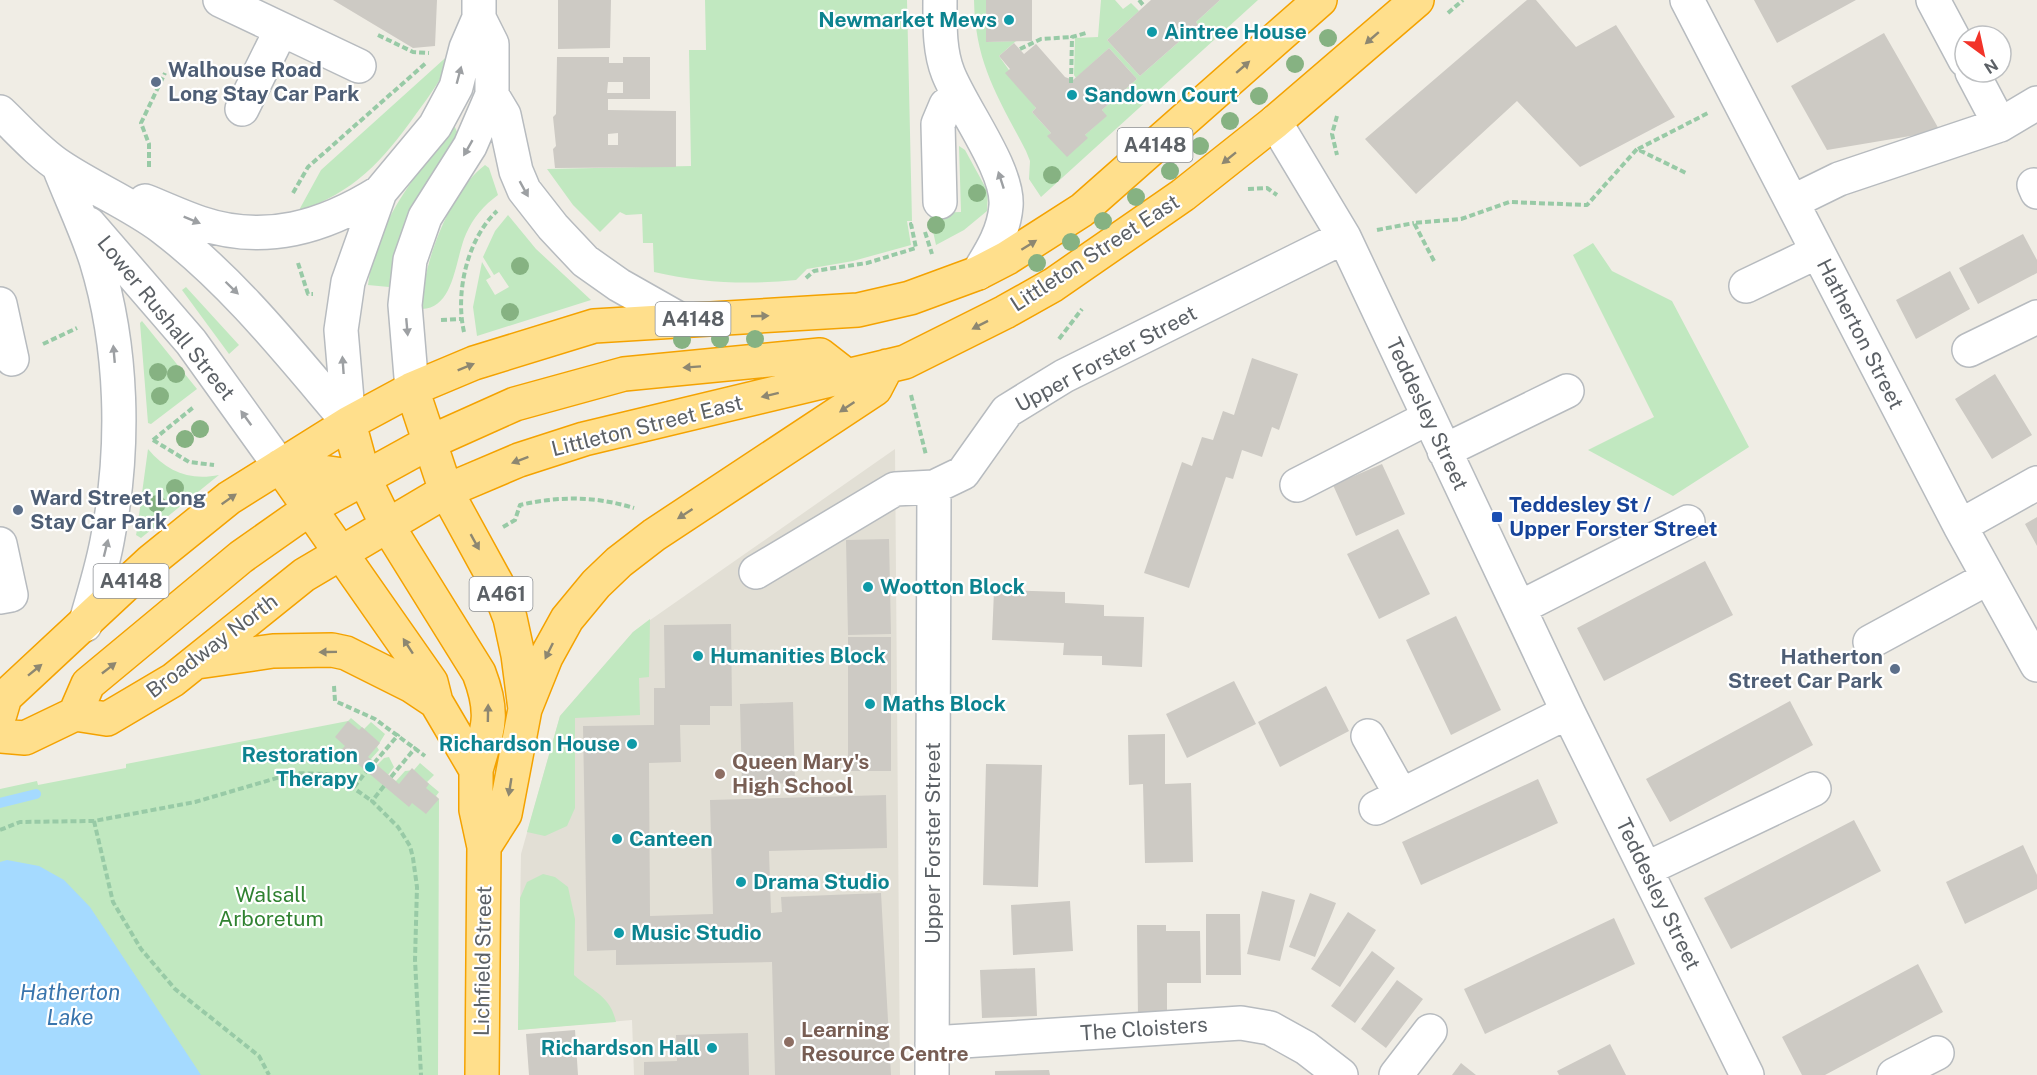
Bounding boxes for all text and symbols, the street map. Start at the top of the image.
place label: Newmarket Mews [818,7,997,32]
marker: Newmarket Mews [1002,13,1016,27]
place label: Aintree House [1164,19,1307,44]
north arrow [1953,24,2013,84]
marker: Aintree House [1145,25,1159,39]
one-way arrow [1365,31,1380,44]
text: N [1980,55,2001,78]
place label: Walhouse Road Long Stay Car Park [168,57,359,106]
one-way arrow [1236,60,1251,74]
one-way arrow [454,66,464,84]
marker: Walhouse Road Long Stay Car Park [149,75,163,89]
place label: Sandown Court [1084,82,1238,107]
marker: Sandown Court [1065,88,1079,102]
road number: A4148 [1118,128,1192,162]
one-way arrow [463,140,473,157]
one-way arrow [1221,152,1237,165]
one-way arrow [996,171,1005,189]
one-way arrow [519,181,529,198]
street label: Littleton Street East [1006,189,1184,317]
one-way arrow [183,215,201,225]
street label: Lower Rushall Street [92,230,240,405]
one-way arrow [1021,239,1037,250]
street label: Hatherton Street [1812,254,1909,413]
one-way arrow [224,281,239,295]
street label: Upper Forster Street [1011,300,1201,417]
road number: A4148 [656,302,730,336]
one-way arrow [750,312,769,321]
one-way arrow [402,318,412,337]
one-way arrow [972,320,989,329]
street label: Teddesley Street [1381,333,1474,494]
one-way arrow [109,345,119,364]
one-way arrow [338,356,347,375]
one-way arrow [458,362,476,372]
one-way arrow [683,362,702,371]
street label: Littleton Street East [549,390,745,461]
one-way arrow [761,391,779,401]
one-way arrow [839,401,856,412]
one-way arrow [240,411,252,427]
one-way arrow [511,455,529,465]
place label: Ward Street Long Stay Car Park [30,485,206,534]
place label: Teddesley St / Upper Forster Street [1509,492,1717,541]
one-way arrow [220,493,236,505]
marker: Ward Street Long Stay Car Park [11,503,25,517]
one-way arrow [677,509,693,520]
marker: Teddesley St / Upper Forster Street [1490,510,1504,524]
one-way arrow [470,533,480,550]
one-way arrow [101,539,111,557]
road number: A4148 [94,564,168,598]
place label: Wootton Block [880,574,1025,599]
road number: A461 [470,577,532,611]
marker: Wootton Block [861,580,875,594]
street label: Broadway North [141,588,282,703]
one-way arrow [402,638,413,654]
one-way arrow [545,642,554,659]
place label: Humanities Block [710,643,886,668]
place label: Hatherton Street Car Park [1728,644,1883,693]
one-way arrow [318,647,337,656]
marker: Humanities Block [691,649,705,663]
marker: Hatherton Street Car Park [1888,662,1902,676]
one-way arrow [27,663,43,676]
one-way arrow [101,663,116,675]
place label: Maths Block [882,691,1006,716]
marker: Maths Block [863,697,877,711]
one-way arrow [484,704,493,723]
place label: Richardson House [439,731,620,756]
marker: Richardson House [625,737,639,751]
place label: Restoration Therapy [241,742,358,791]
street label: Upper Forster Street [920,742,945,944]
place label: Queen Mary's High School [732,749,869,798]
marker: Restoration Therapy [363,760,377,774]
marker: Queen Mary's High School [713,767,727,781]
one-way arrow [505,777,514,796]
street label: Teddesley Street [1611,814,1706,974]
place label: Canteen [629,826,713,851]
marker: Canteen [610,832,624,846]
place label: Drama Studio [753,869,890,894]
marker: Drama Studio [734,875,748,889]
park label: Walsall Arboretum [218,882,324,931]
street label: Lichfield Street [469,886,496,1036]
place label: Music Studio [631,920,762,945]
marker: Music Studio [612,926,626,940]
water label: Hatherton Lake [20,979,120,1030]
street label: The Cloisters [1079,1012,1209,1045]
place label: Learning Resource Centre [801,1017,969,1066]
place label: Richardson Hall [541,1035,700,1060]
marker: Learning Resource Centre [782,1035,796,1049]
marker: Richardson Hall [705,1041,719,1055]

